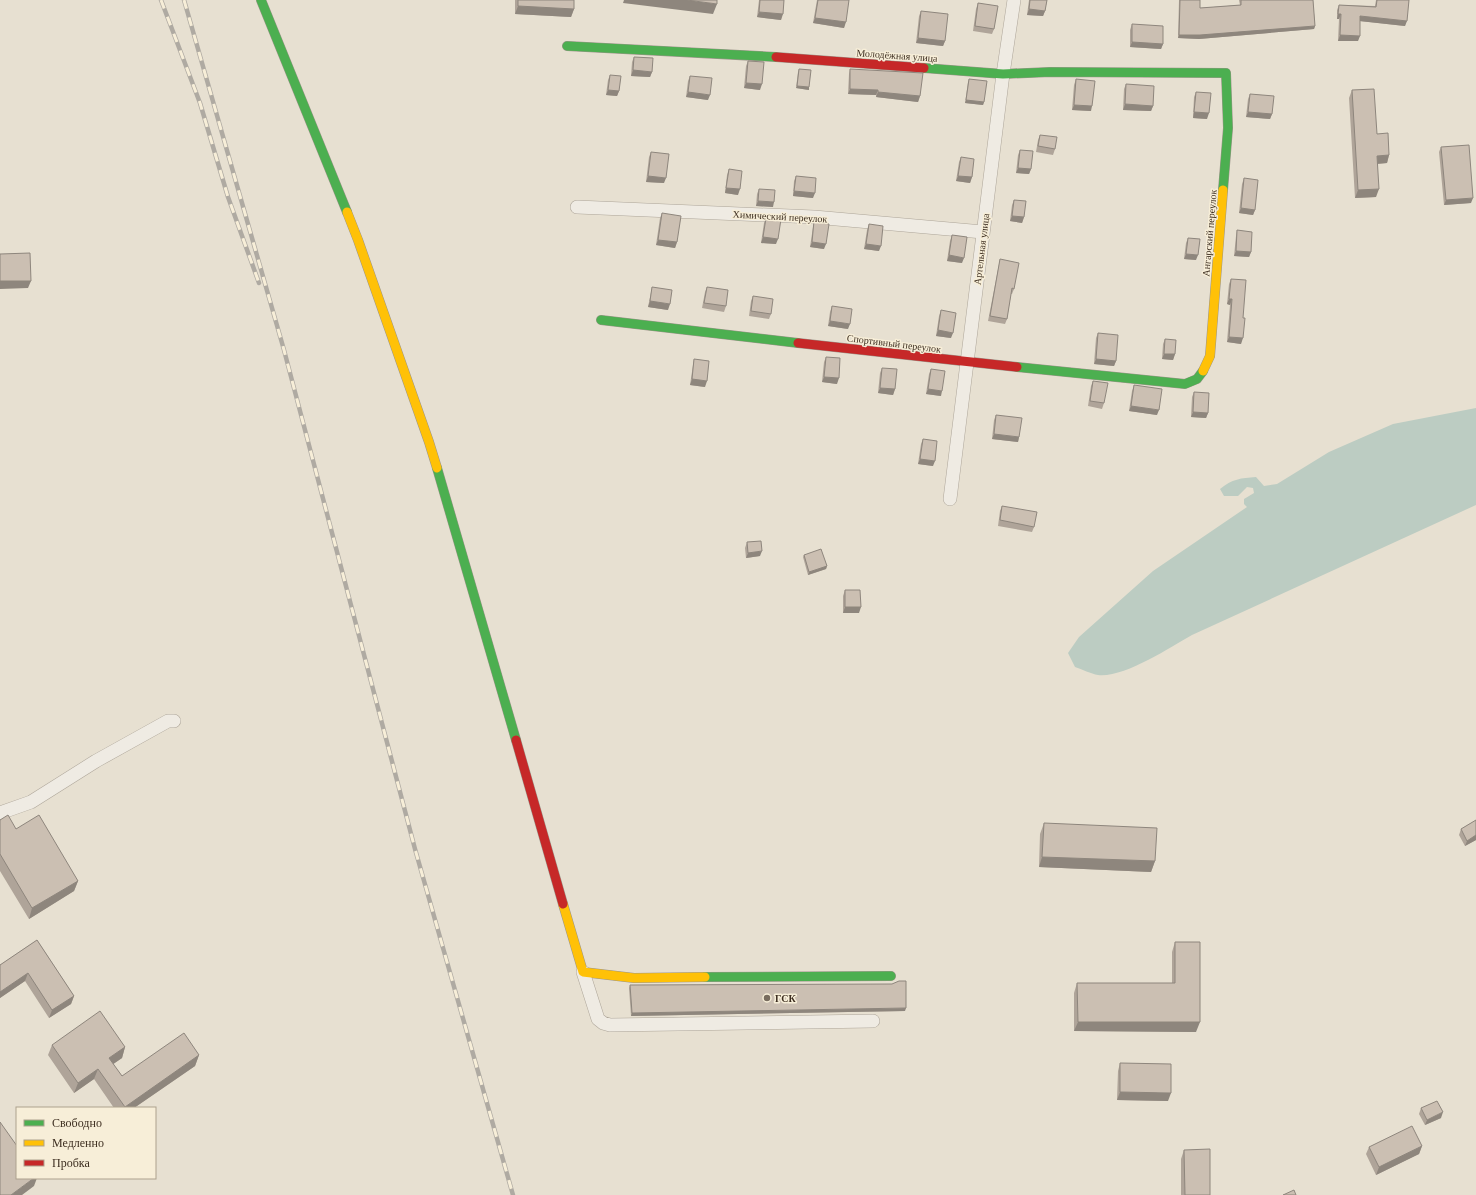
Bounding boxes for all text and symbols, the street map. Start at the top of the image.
street label: Молодёжная улица [856,47,938,64]
street label: Ангарский переулок [1200,189,1219,277]
street label: Химический переулок [732,209,828,224]
street label: Артельная улица [972,212,991,285]
street label: Спортивный переулок [846,332,942,355]
marker: ГСК [762,993,772,1003]
place label: ГСК [775,993,796,1004]
legend [16,1107,156,1179]
text: Свободно [52,1116,102,1130]
text: Медленно [52,1136,104,1150]
text: Пробка [52,1156,90,1170]

